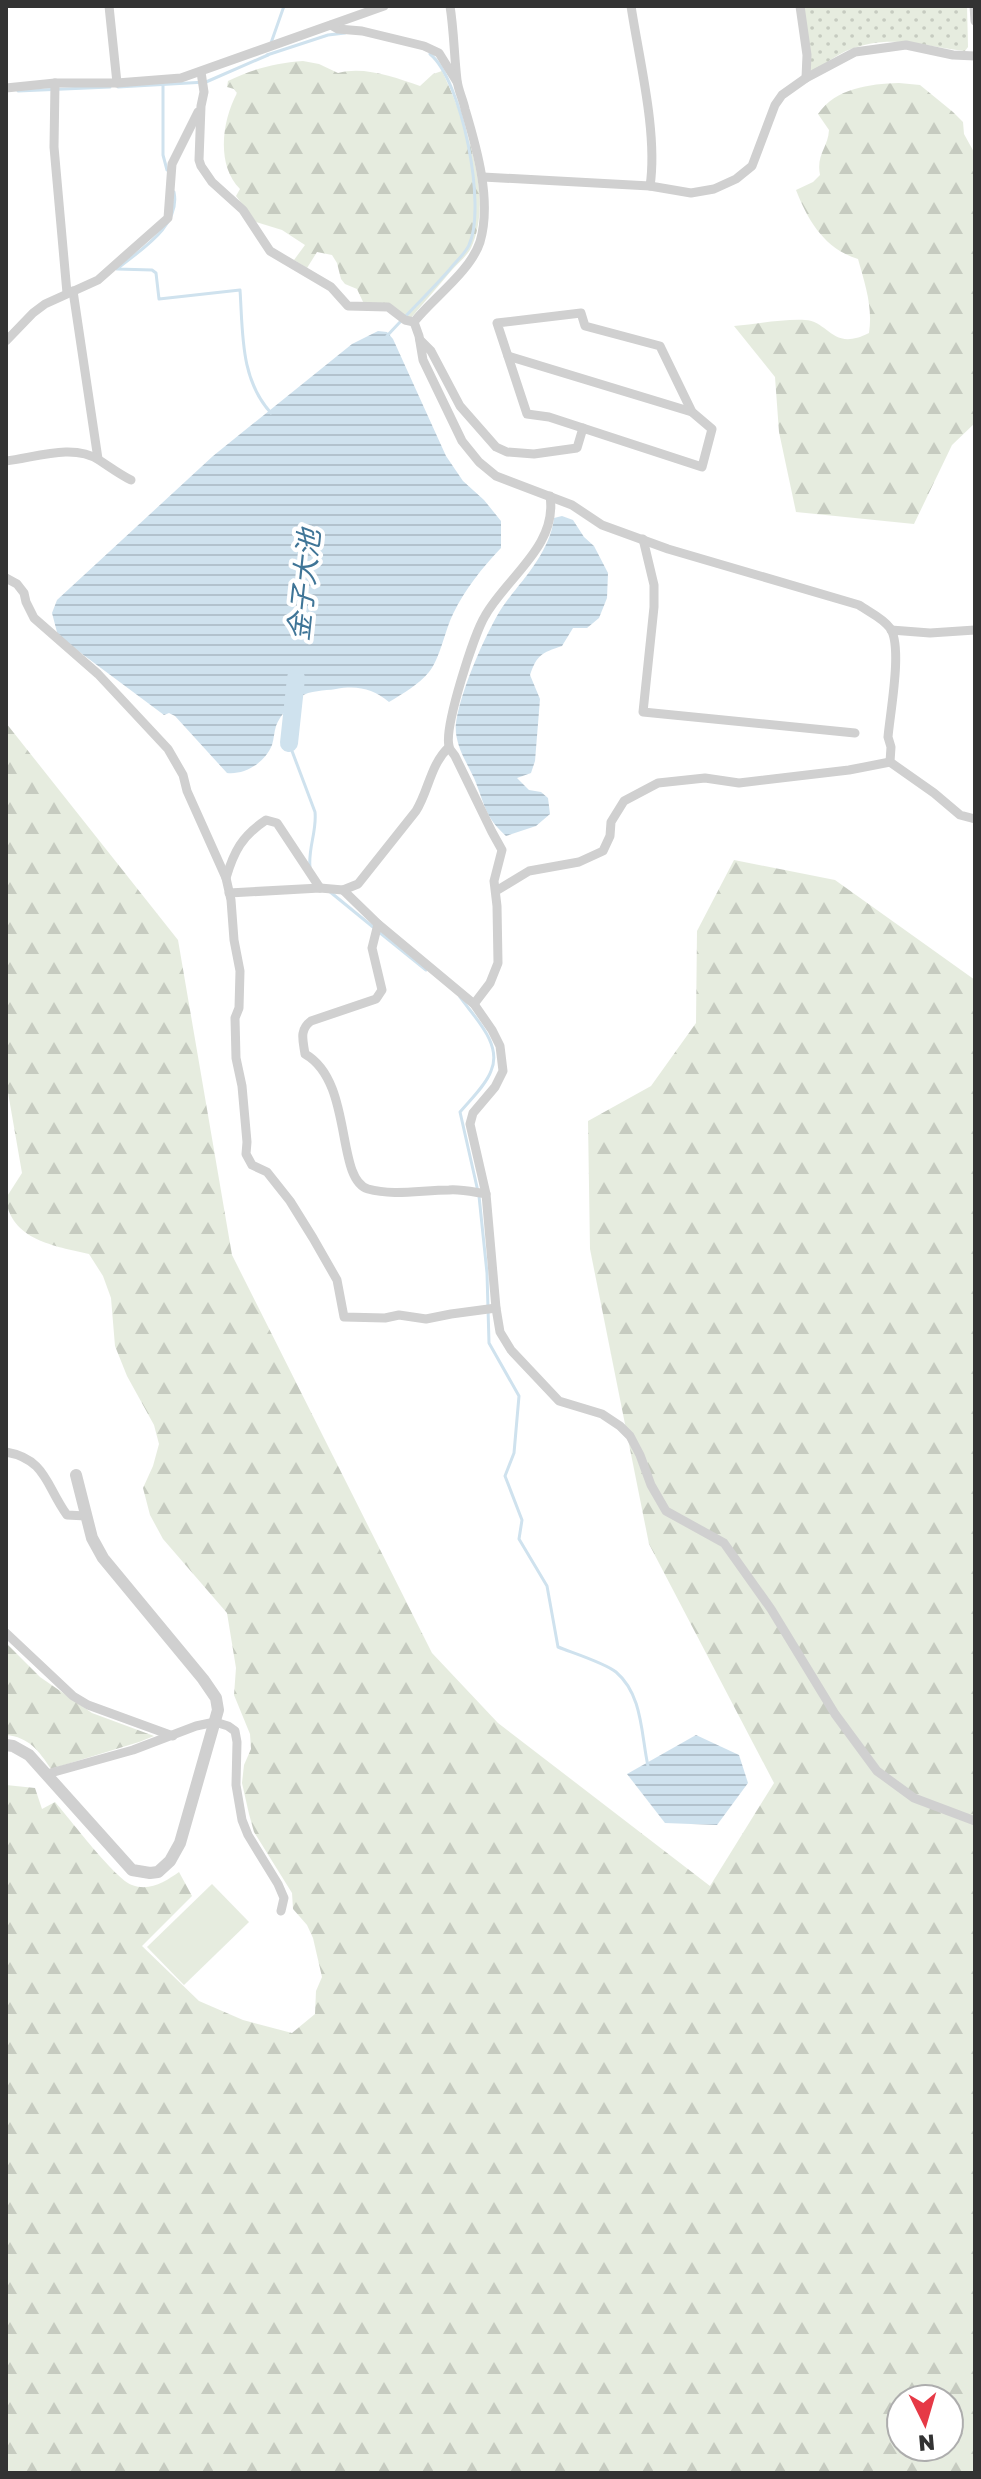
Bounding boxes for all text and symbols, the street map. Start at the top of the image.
water label: 金子大池 [281,525,326,642]
north arrow [885,2383,965,2463]
text: N [917,2429,936,2458]

